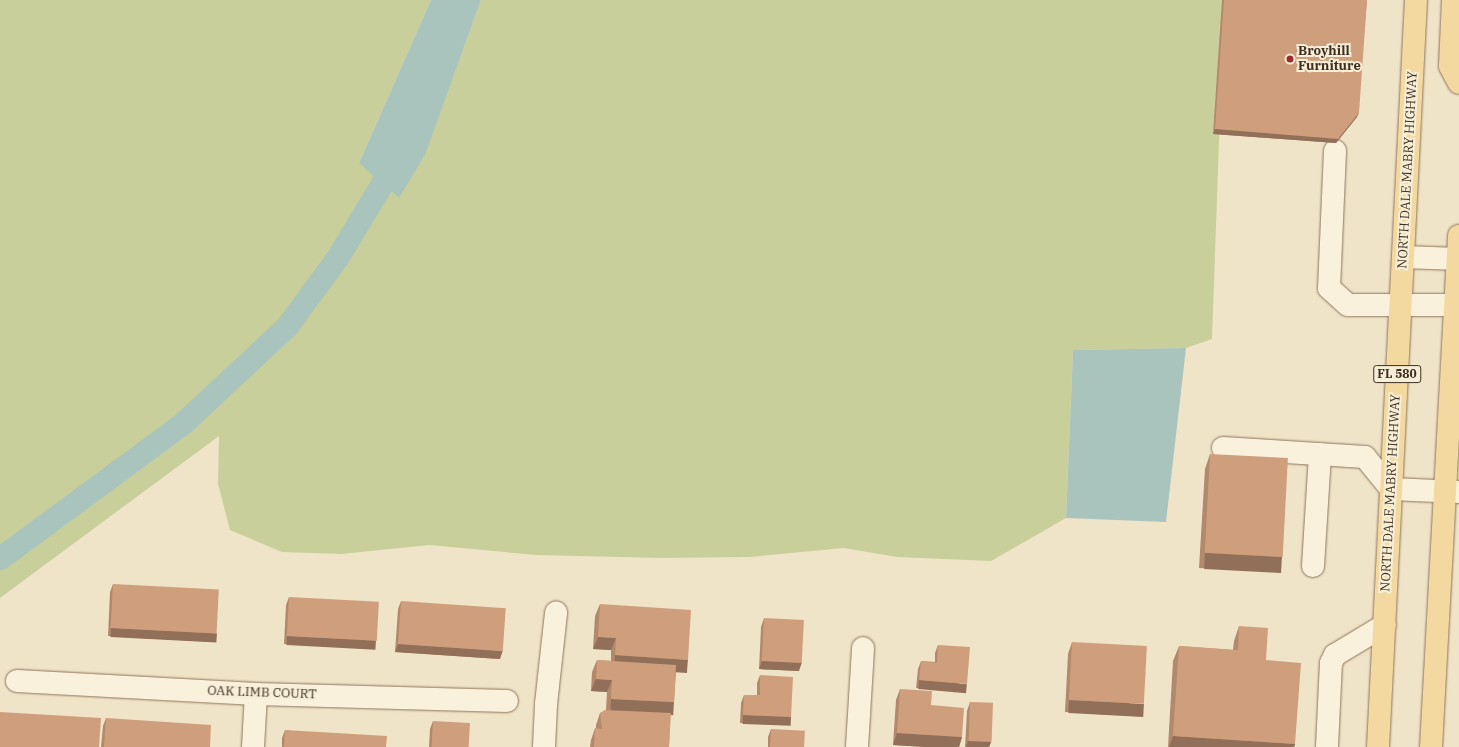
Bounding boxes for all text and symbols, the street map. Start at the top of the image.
place label: Broyhill Furniture [1298,44,1361,75]
marker: Broyhill Furniture [1285,54,1295,64]
street label: NORTH DALE MABRY HIGHWAY [1395,71,1421,269]
road number: FL 580 [1373,364,1421,384]
street label: NORTH DALE MABRY HIGHWAY [1378,394,1404,592]
street label: OAK LIMB COURT [207,683,317,703]

